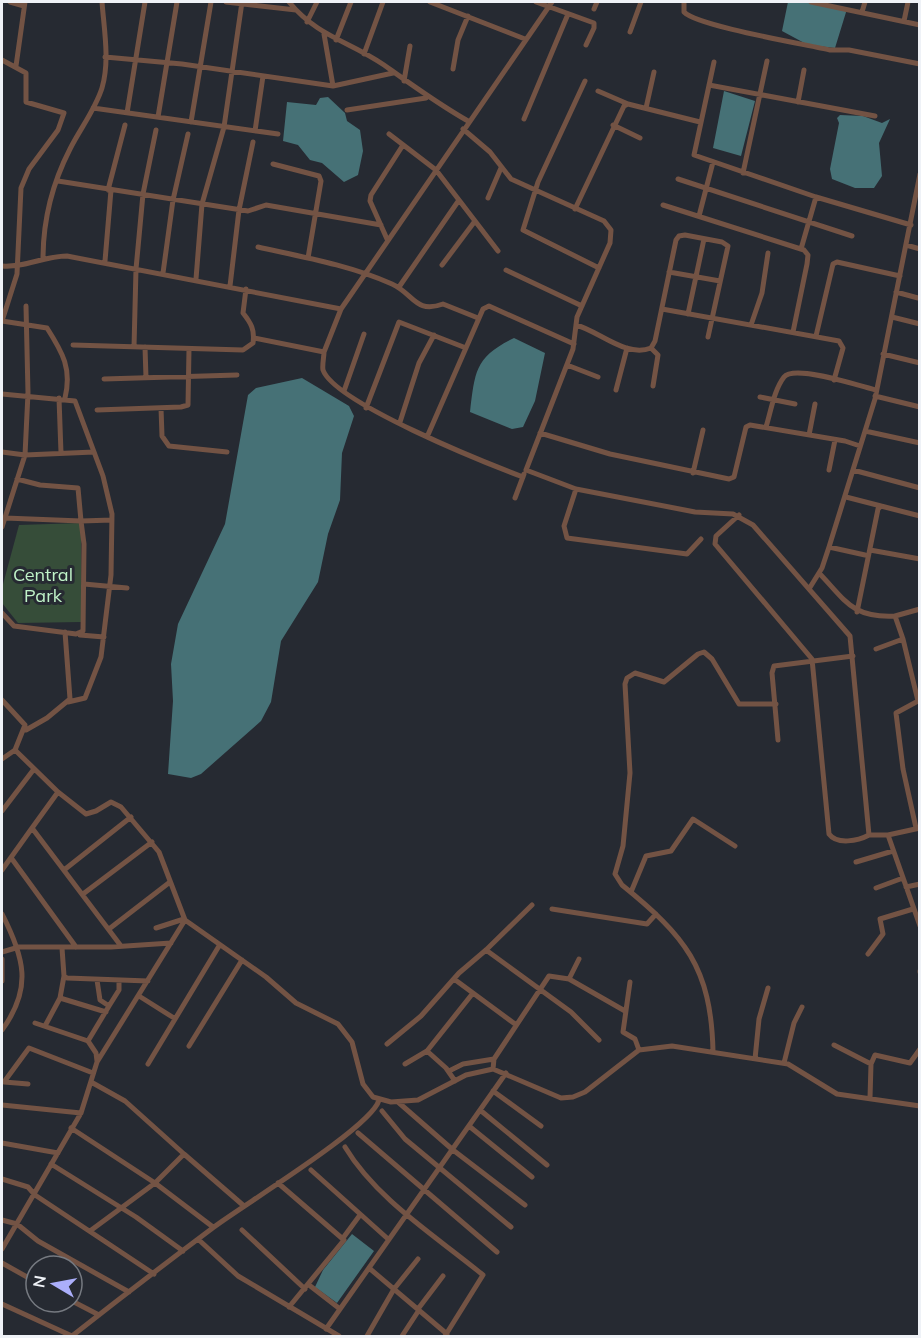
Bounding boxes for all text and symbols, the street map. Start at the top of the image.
park label: Central Park [13,563,73,607]
north arrow [24,1254,84,1314]
text: N [28,1274,50,1289]

